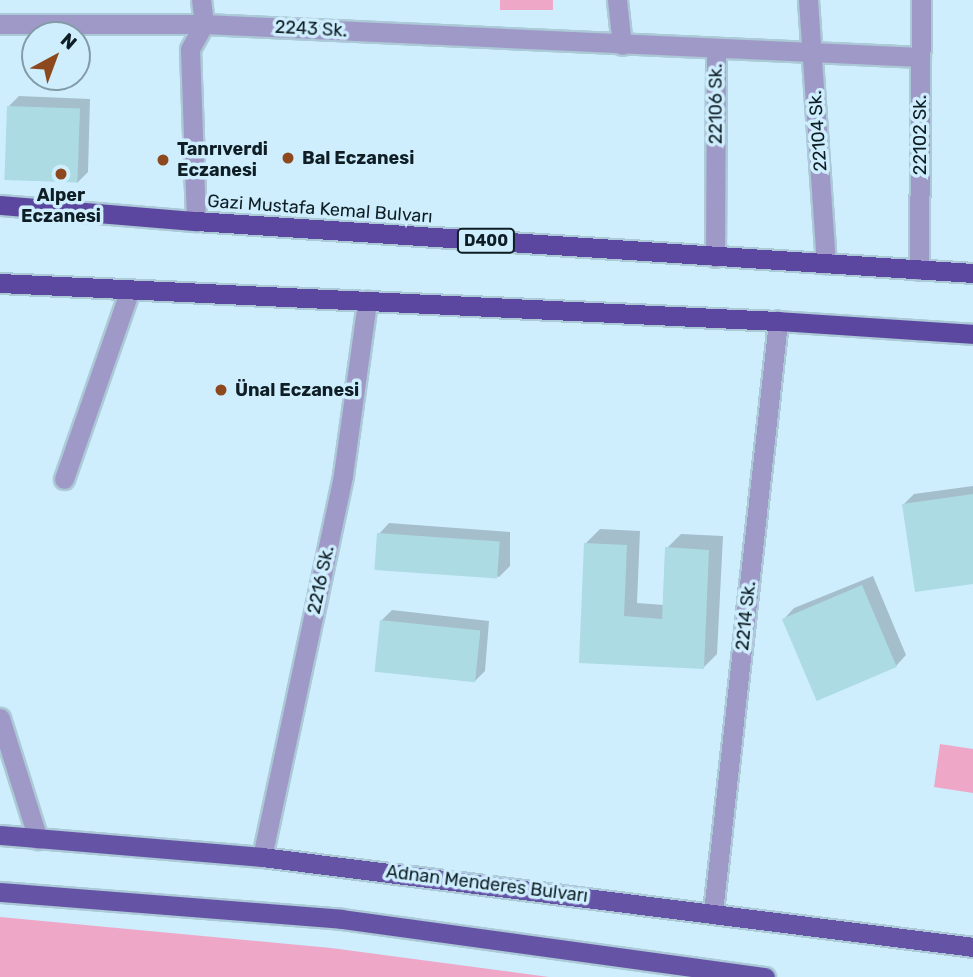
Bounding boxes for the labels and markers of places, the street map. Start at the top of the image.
place label: Tanrıverdi Eczanesi [177,139,268,182]
place label: Bal Eczanesi [302,147,414,169]
marker: Bal Eczanesi [280,150,296,166]
marker: Tanrıverdi Eczanesi [155,152,171,168]
marker: Alper Eczanesi [53,166,69,182]
place label: Alper Eczanesi [21,185,101,228]
place label: Ünal Eczanesi [235,379,359,401]
marker: Ünal Eczanesi [213,382,229,398]

